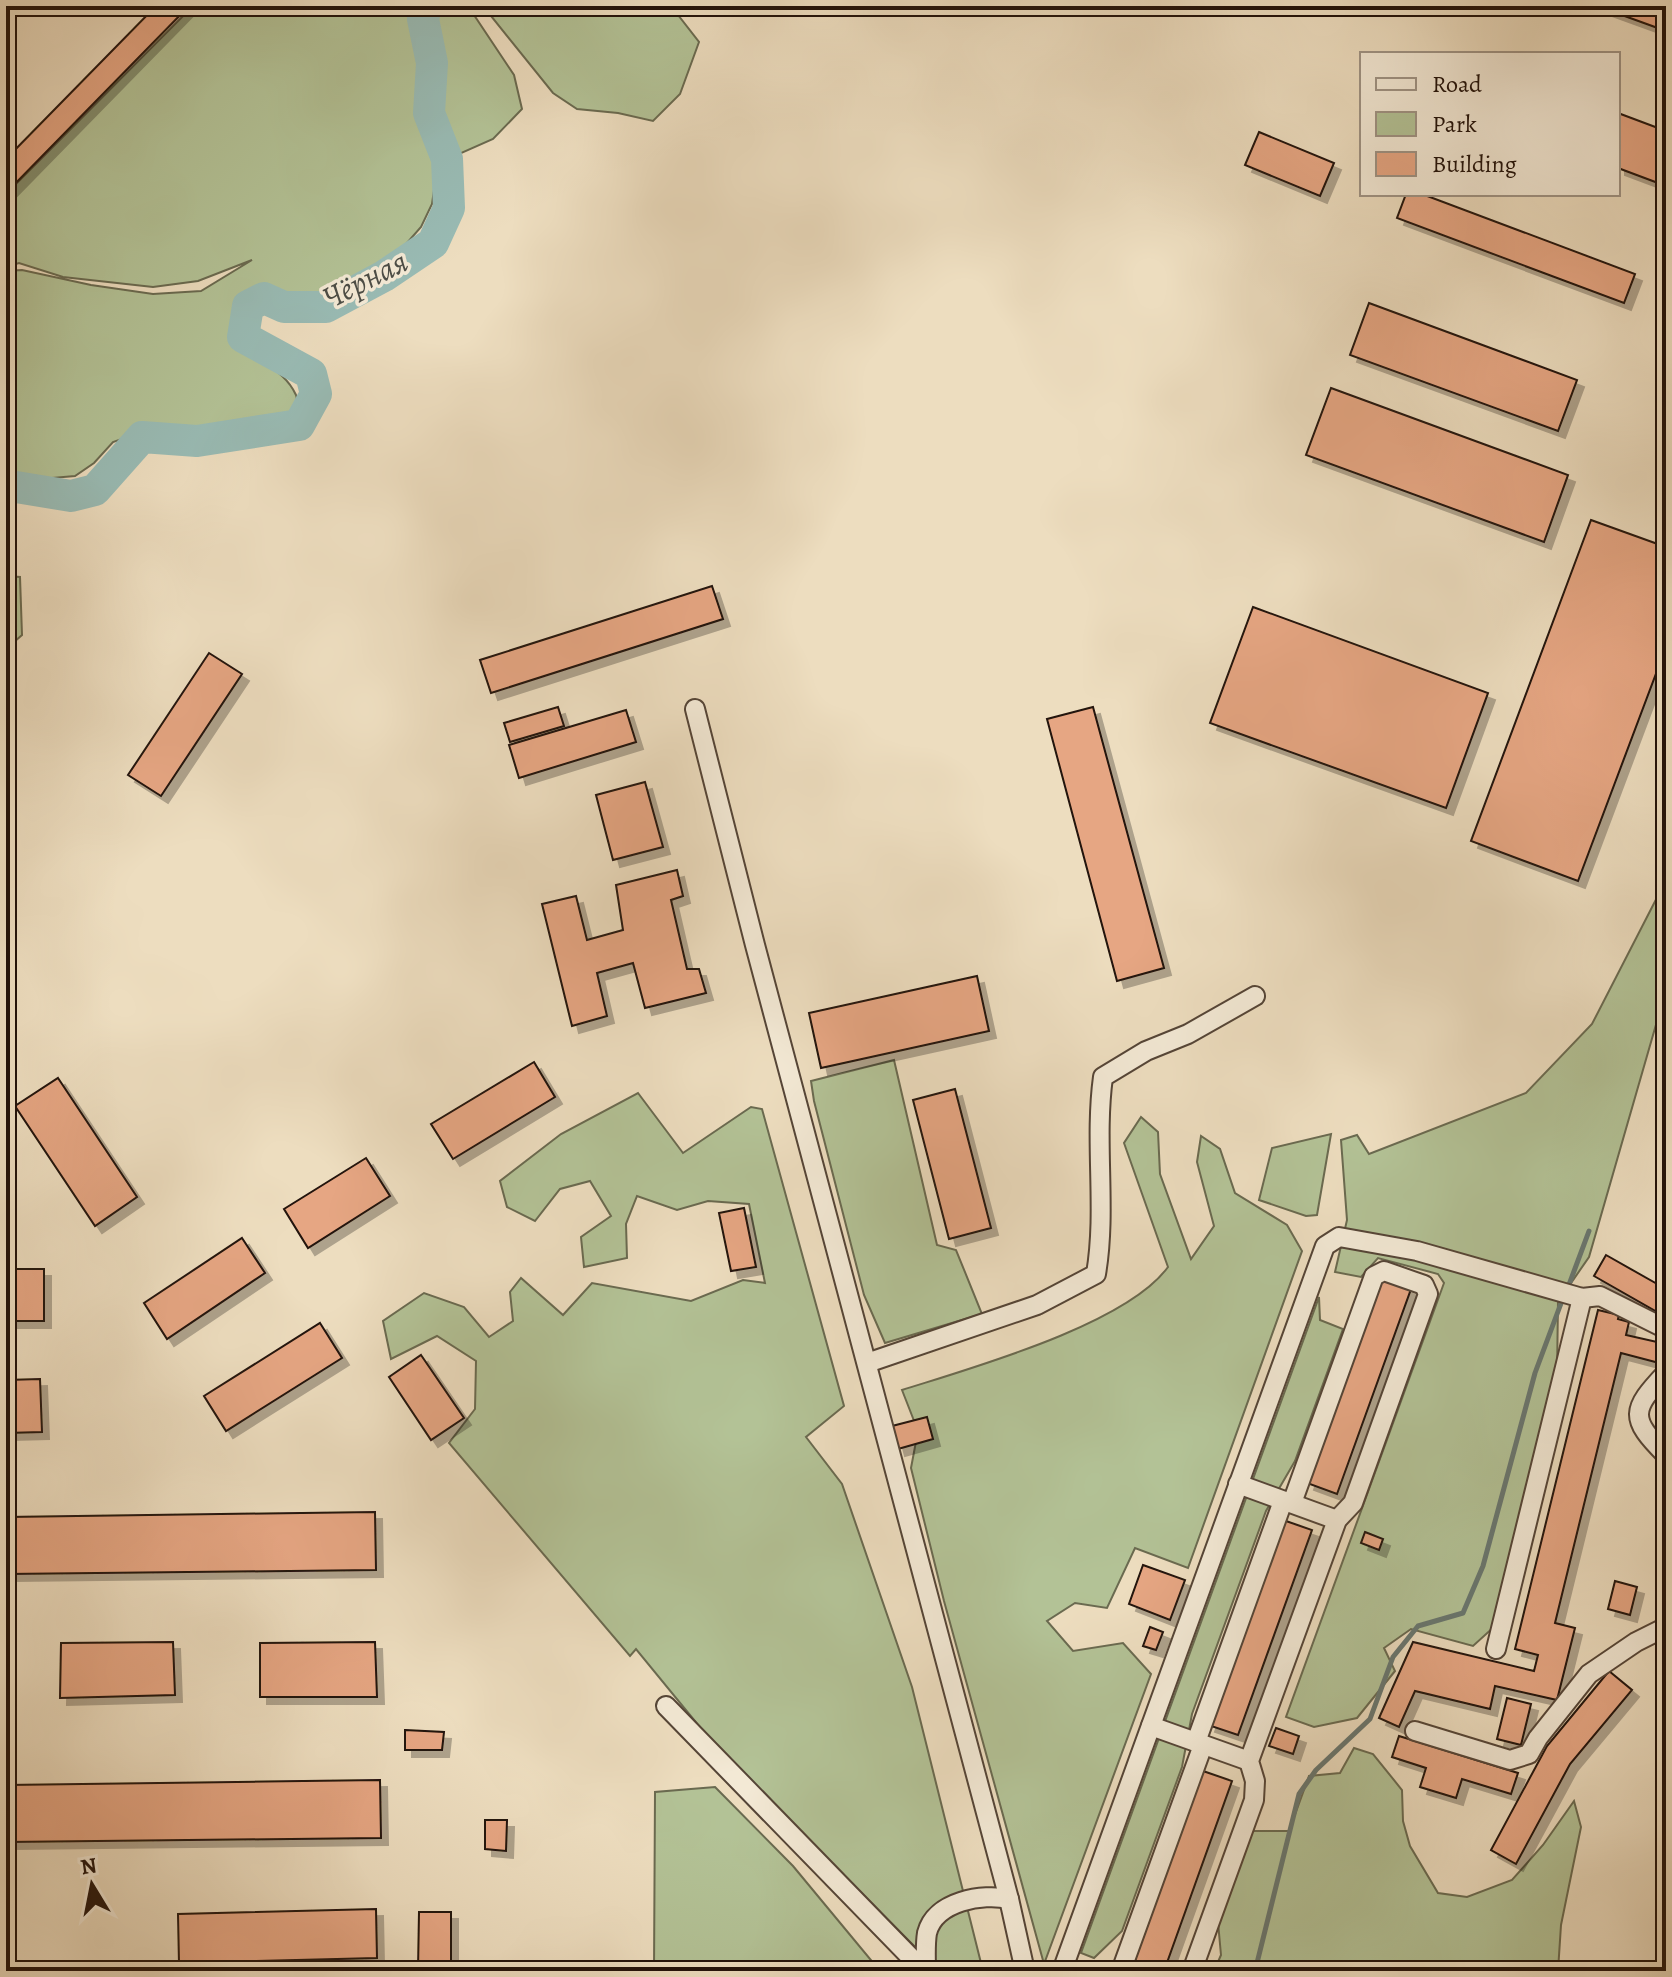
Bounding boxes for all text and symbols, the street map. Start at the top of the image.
legend [1360,52,1620,196]
text: Road [1432,68,1482,100]
text: Park [1432,108,1477,140]
text: Building [1432,148,1517,180]
water label: Чёрная [315,239,415,319]
north arrow [52,1845,132,1925]
text: N [78,1850,99,1882]

